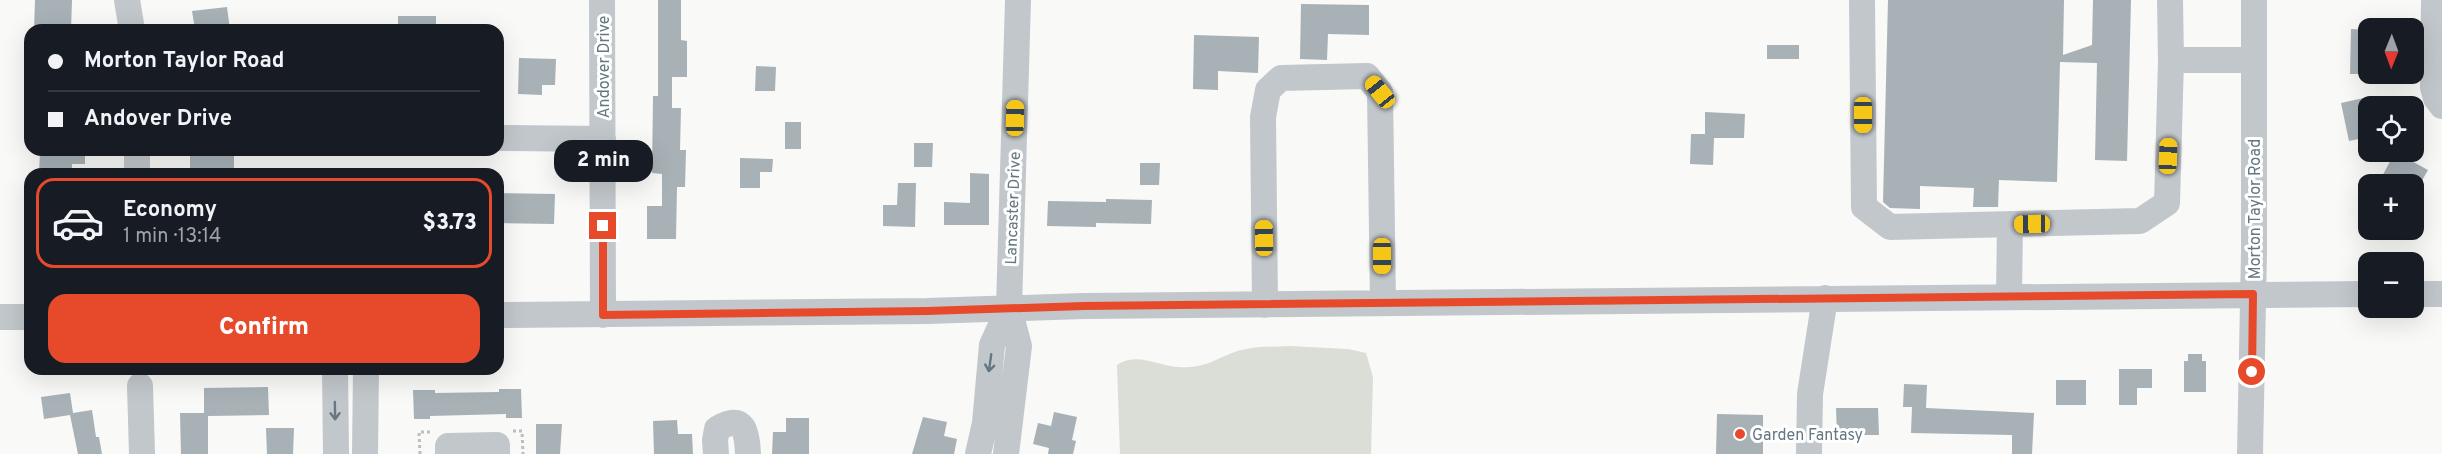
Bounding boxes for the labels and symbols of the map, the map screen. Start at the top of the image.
street label: Andover Drive [595,16,615,118]
north arrow [2358,18,2424,84]
car [1362,72,1398,112]
car [1854,97,1872,133]
car [1006,100,1024,136]
car [2158,138,2178,174]
callout: 2 min [554,139,652,181]
street label: Morton Taylor Road [2246,139,2266,279]
street label: Lancaster Drive [1002,151,1026,265]
route end [589,212,616,239]
car [2014,215,2050,233]
car [1255,220,1273,256]
car [1373,238,1391,274]
one-way arrow [984,352,995,372]
route start [2238,358,2265,385]
one-way arrow [330,401,341,421]
place label: Garden Fantasy [1752,426,1863,446]
marker: Garden Fantasy [1733,427,1747,441]

